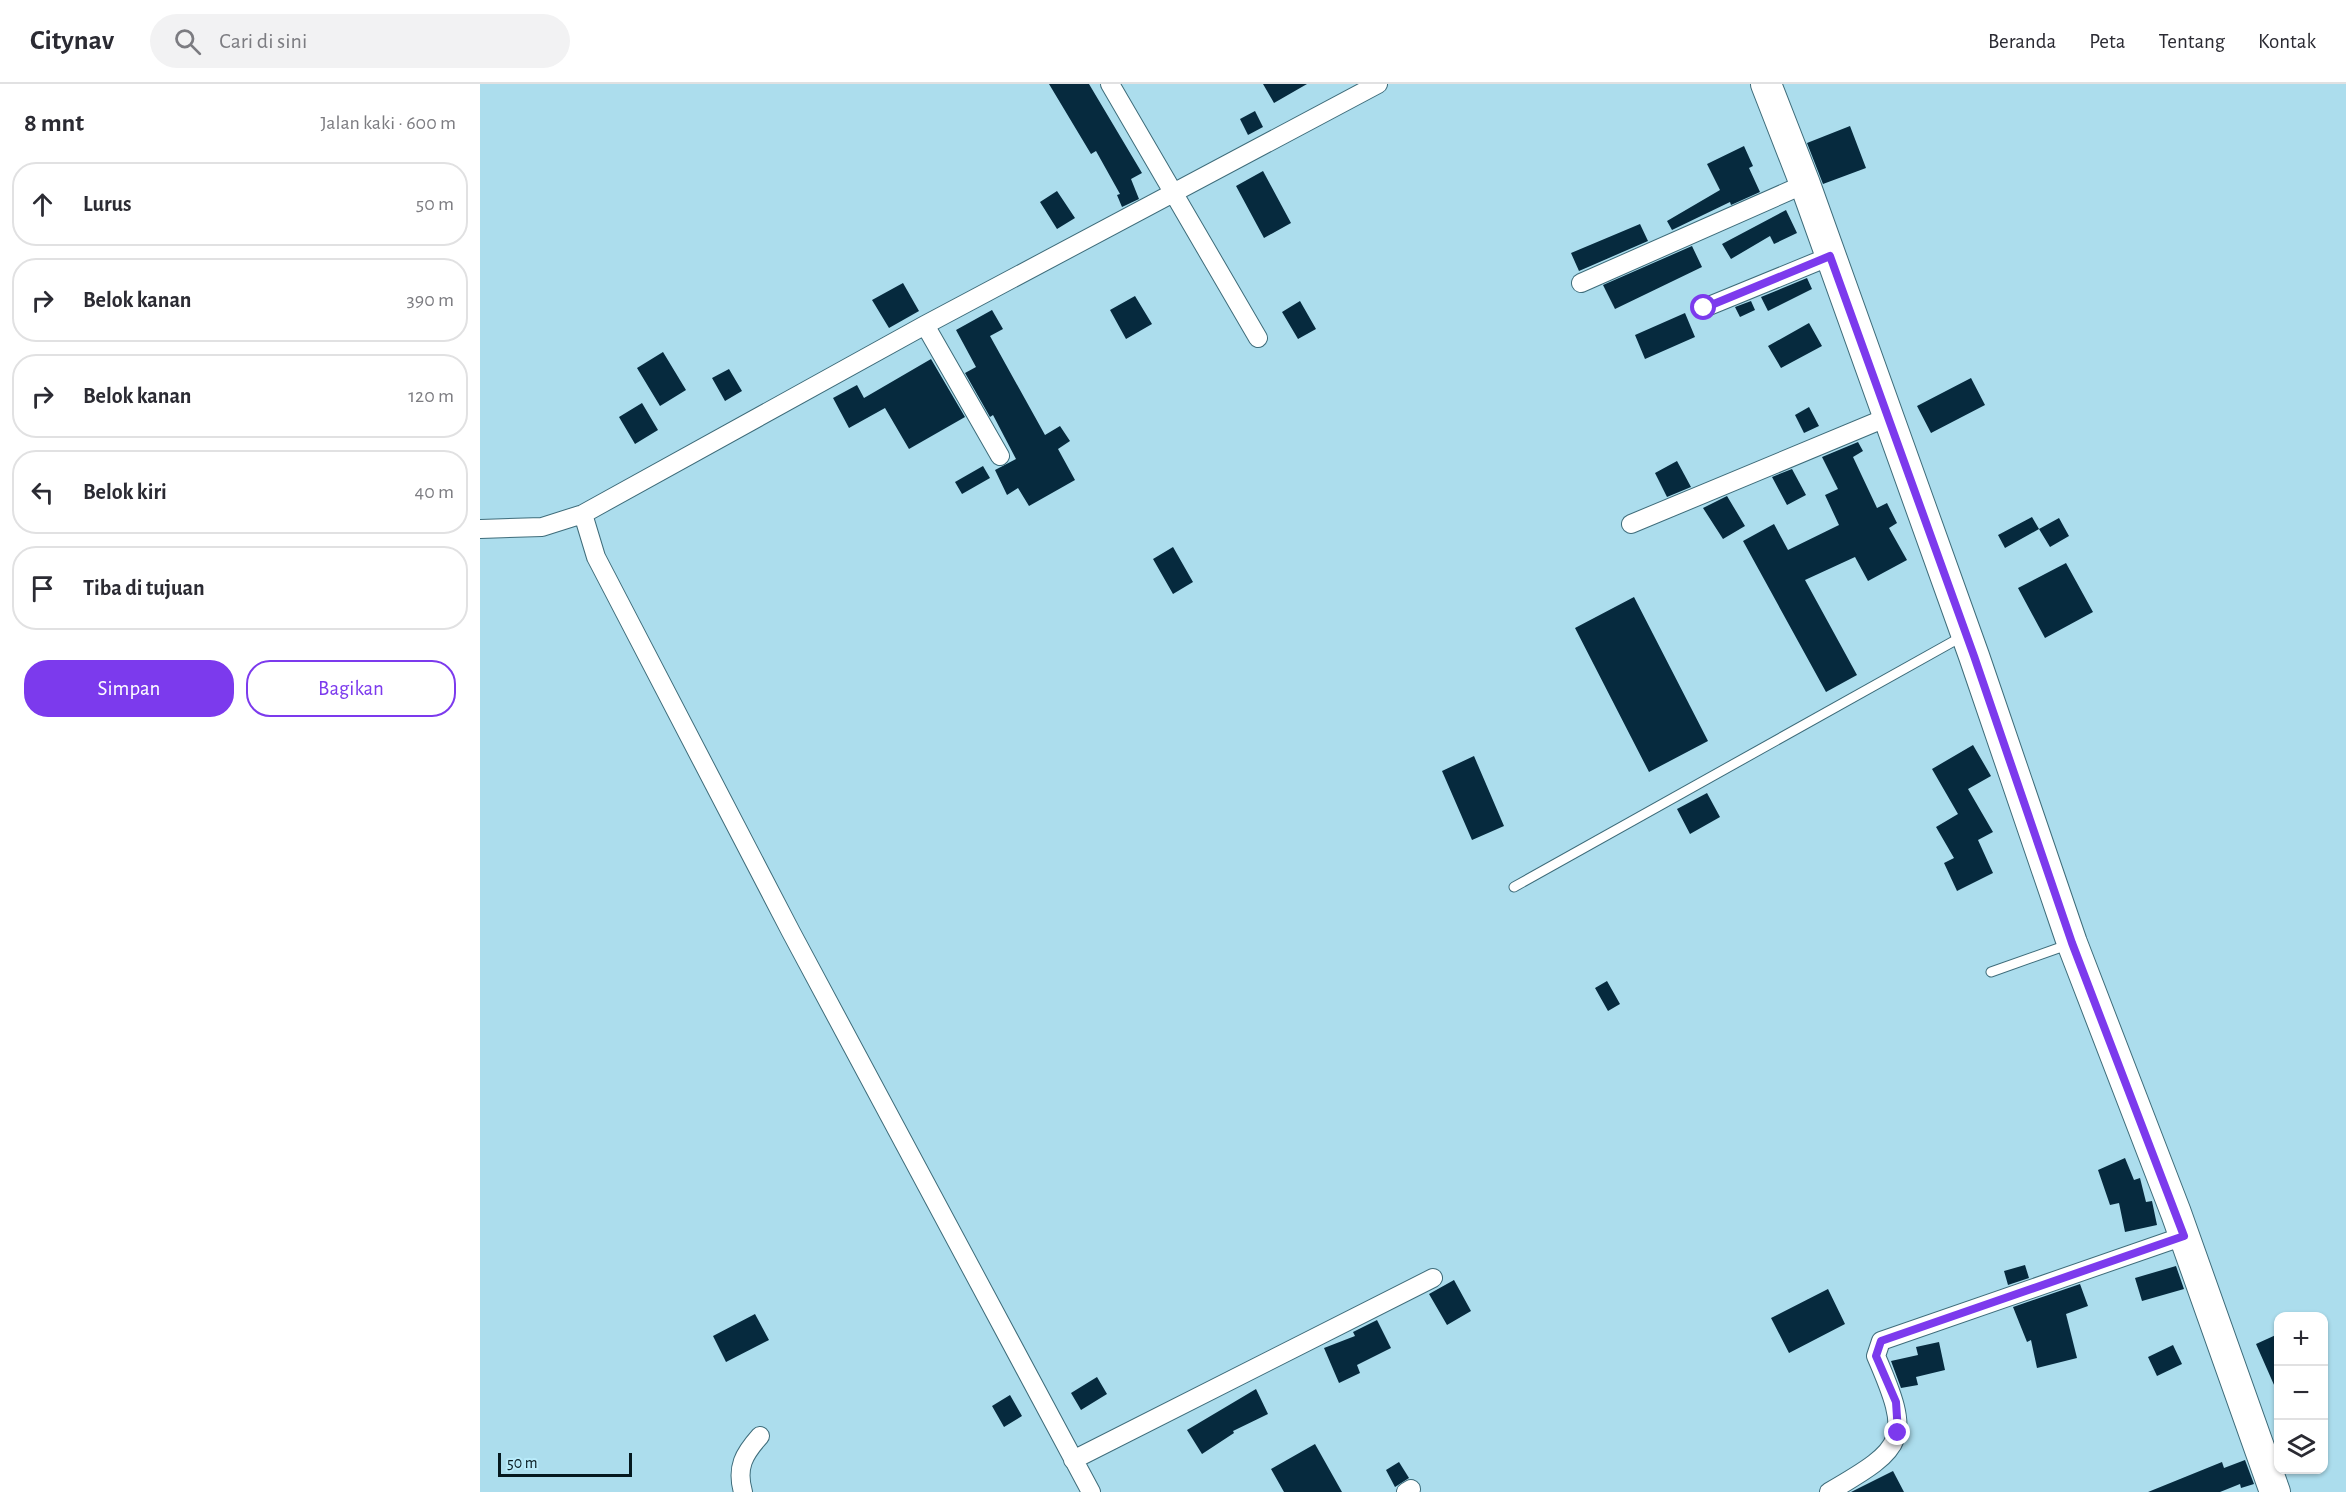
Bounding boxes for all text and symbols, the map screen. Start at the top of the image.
search box [150,14,570,68]
icon: search [171,25,204,58]
text: Citynav [30,27,114,55]
text: Cari di sini [219,30,307,52]
text: Beranda [1988,31,2056,52]
text: Peta [2089,31,2125,52]
text: Tentang [2158,31,2225,52]
text: Kontak [2258,31,2316,52]
text: 8 mnt [24,110,84,136]
text: Jalan kaki · 600 m [320,113,456,133]
icon: ahead [26,188,59,221]
text: Lurus [83,193,132,215]
text: 50 m [416,194,454,214]
icon: right [26,284,59,317]
text: Belok kanan [83,289,191,311]
text: 390 m [407,290,454,310]
route start [1690,294,1716,320]
icon: right [26,380,59,413]
text: Belok kanan [83,385,191,407]
text: 120 m [408,386,454,406]
icon: left [26,476,59,509]
text: Belok kiri [83,481,167,503]
text: 40 m [415,482,454,502]
icon: arrive [26,572,59,605]
text: Tiba di tujuan [83,577,205,599]
button: Simpan [24,660,234,717]
button: Bagikan [246,660,456,717]
map controls [2274,1312,2328,1474]
button: + [2274,1312,2328,1366]
button: − [2274,1366,2328,1420]
route end [1884,1419,1910,1445]
button: layers [2274,1420,2328,1474]
scale bar [498,1450,632,1478]
text: 50 m [507,1455,538,1471]

